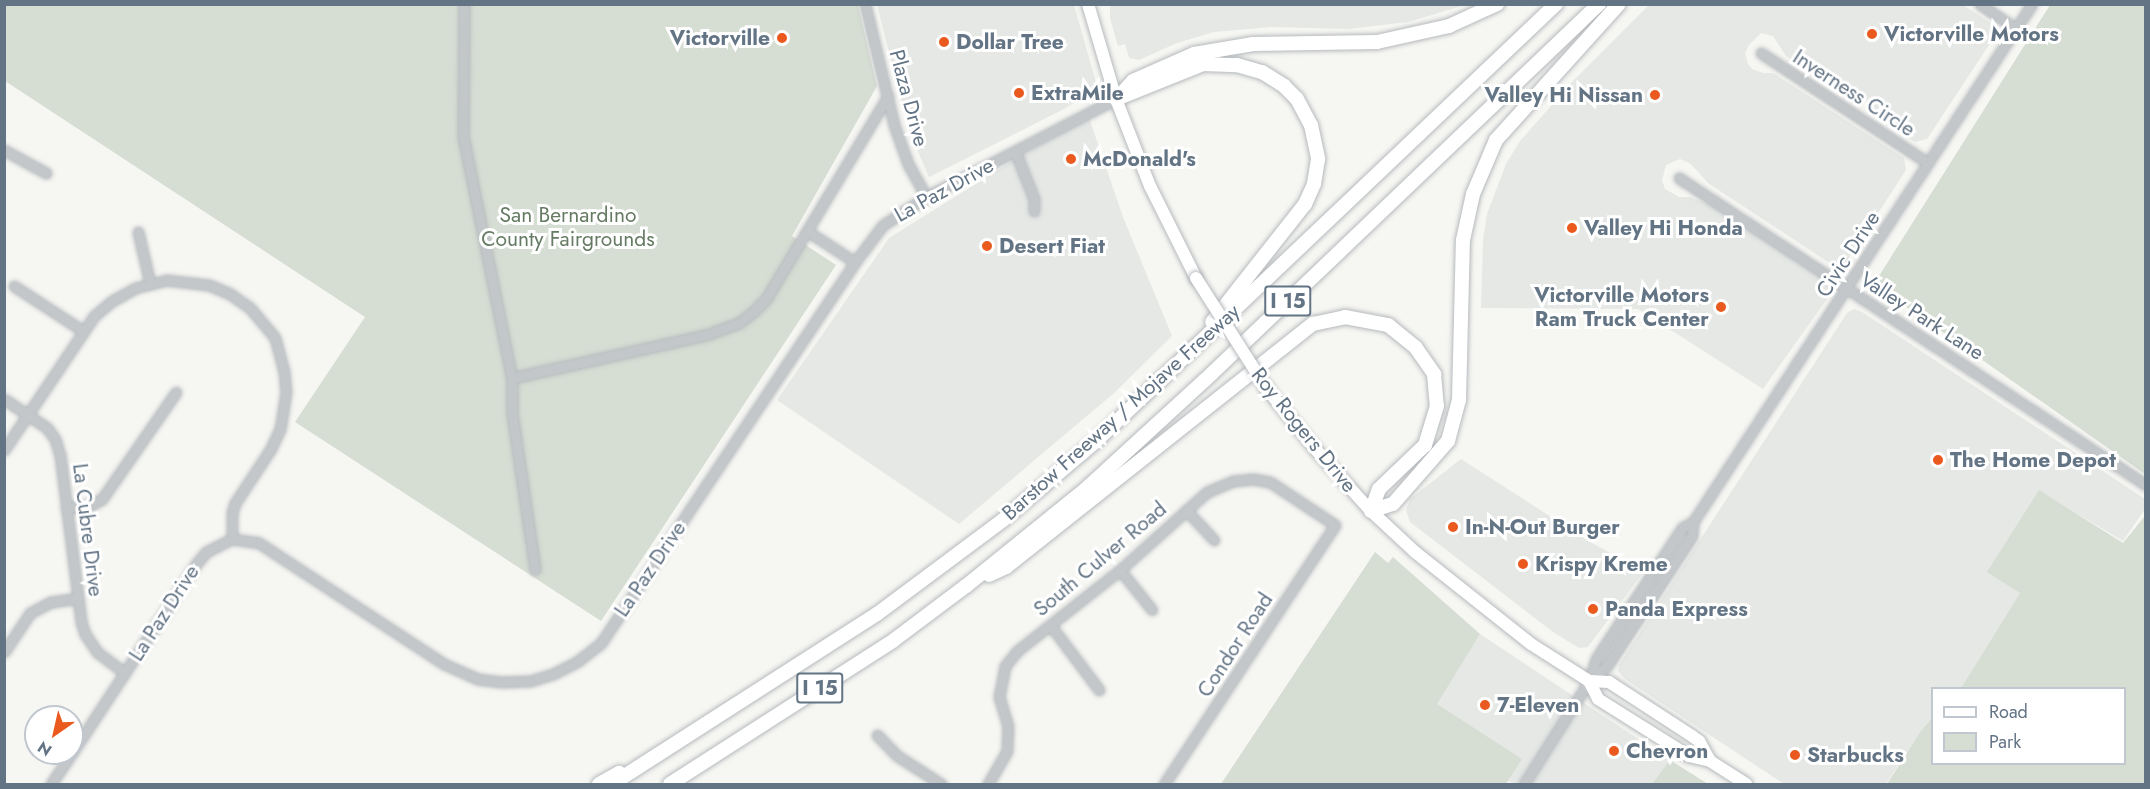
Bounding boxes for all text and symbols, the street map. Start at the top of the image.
place label: Victorville Motors [1884,21,2059,47]
place label: Victorville [670,25,770,51]
marker: Victorville Motors [1865,27,1879,41]
place label: Dollar Tree [956,29,1064,55]
marker: Victorville [775,31,789,45]
marker: Dollar Tree [937,35,951,49]
street label: Inverness Circle [1788,44,1920,142]
street label: Plaza Drive [884,47,934,149]
place label: ExtraMile [1031,80,1124,106]
place label: Valley Hi Nissan [1484,82,1643,108]
marker: ExtraMile [1012,86,1026,100]
marker: Valley Hi Nissan [1648,88,1662,102]
place label: McDonald's [1083,146,1196,172]
street label: La Paz Drive [890,152,998,228]
marker: McDonald's [1064,152,1078,166]
park label: San Bernardino County Fairgrounds [481,202,655,252]
street label: Civic Drive [1811,206,1885,302]
place label: Valley Hi Honda [1584,215,1743,241]
marker: Valley Hi Honda [1565,221,1579,235]
place label: Desert Fiat [999,233,1105,259]
marker: Desert Fiat [980,239,994,253]
street label: Valley Park Lane [1855,267,1989,365]
place label: Victorville Motors Ram Truck Center [1534,282,1709,332]
road number: I 15 [1264,284,1312,318]
street label: Barstow Freeway / Mojave Freeway [997,299,1245,525]
marker: Victorville Motors Ram Truck Center [1714,300,1728,314]
street label: Roy Rogers Drive [1246,363,1362,497]
place label: The Home Depot [1950,447,2116,473]
marker: The Home Depot [1931,453,1945,467]
street label: La Cubre Drive [67,462,109,598]
street label: South Culver Road [1029,496,1171,622]
place label: In-N-Out Burger [1465,514,1620,540]
street label: La Paz Drive [609,517,691,621]
marker: In-N-Out Burger [1446,520,1460,534]
place label: Krispy Kreme [1535,551,1668,577]
marker: Krispy Kreme [1516,557,1530,571]
street label: La Paz Drive [124,560,204,666]
street label: Condor Road [1192,588,1278,702]
place label: Panda Express [1605,596,1748,622]
marker: Panda Express [1586,602,1600,616]
road number: I 15 [796,671,844,705]
legend [1931,687,2126,765]
place label: 7-Eleven [1497,692,1579,718]
marker: 7-Eleven [1478,698,1492,712]
text: Road [1989,699,2028,725]
north arrow [24,705,84,765]
text: Park [1989,729,2021,755]
text: N [33,736,56,762]
place label: Chevron [1626,738,1708,764]
place label: Starbucks [1807,742,1904,768]
marker: Chevron [1607,744,1621,758]
marker: Starbucks [1788,748,1802,762]

